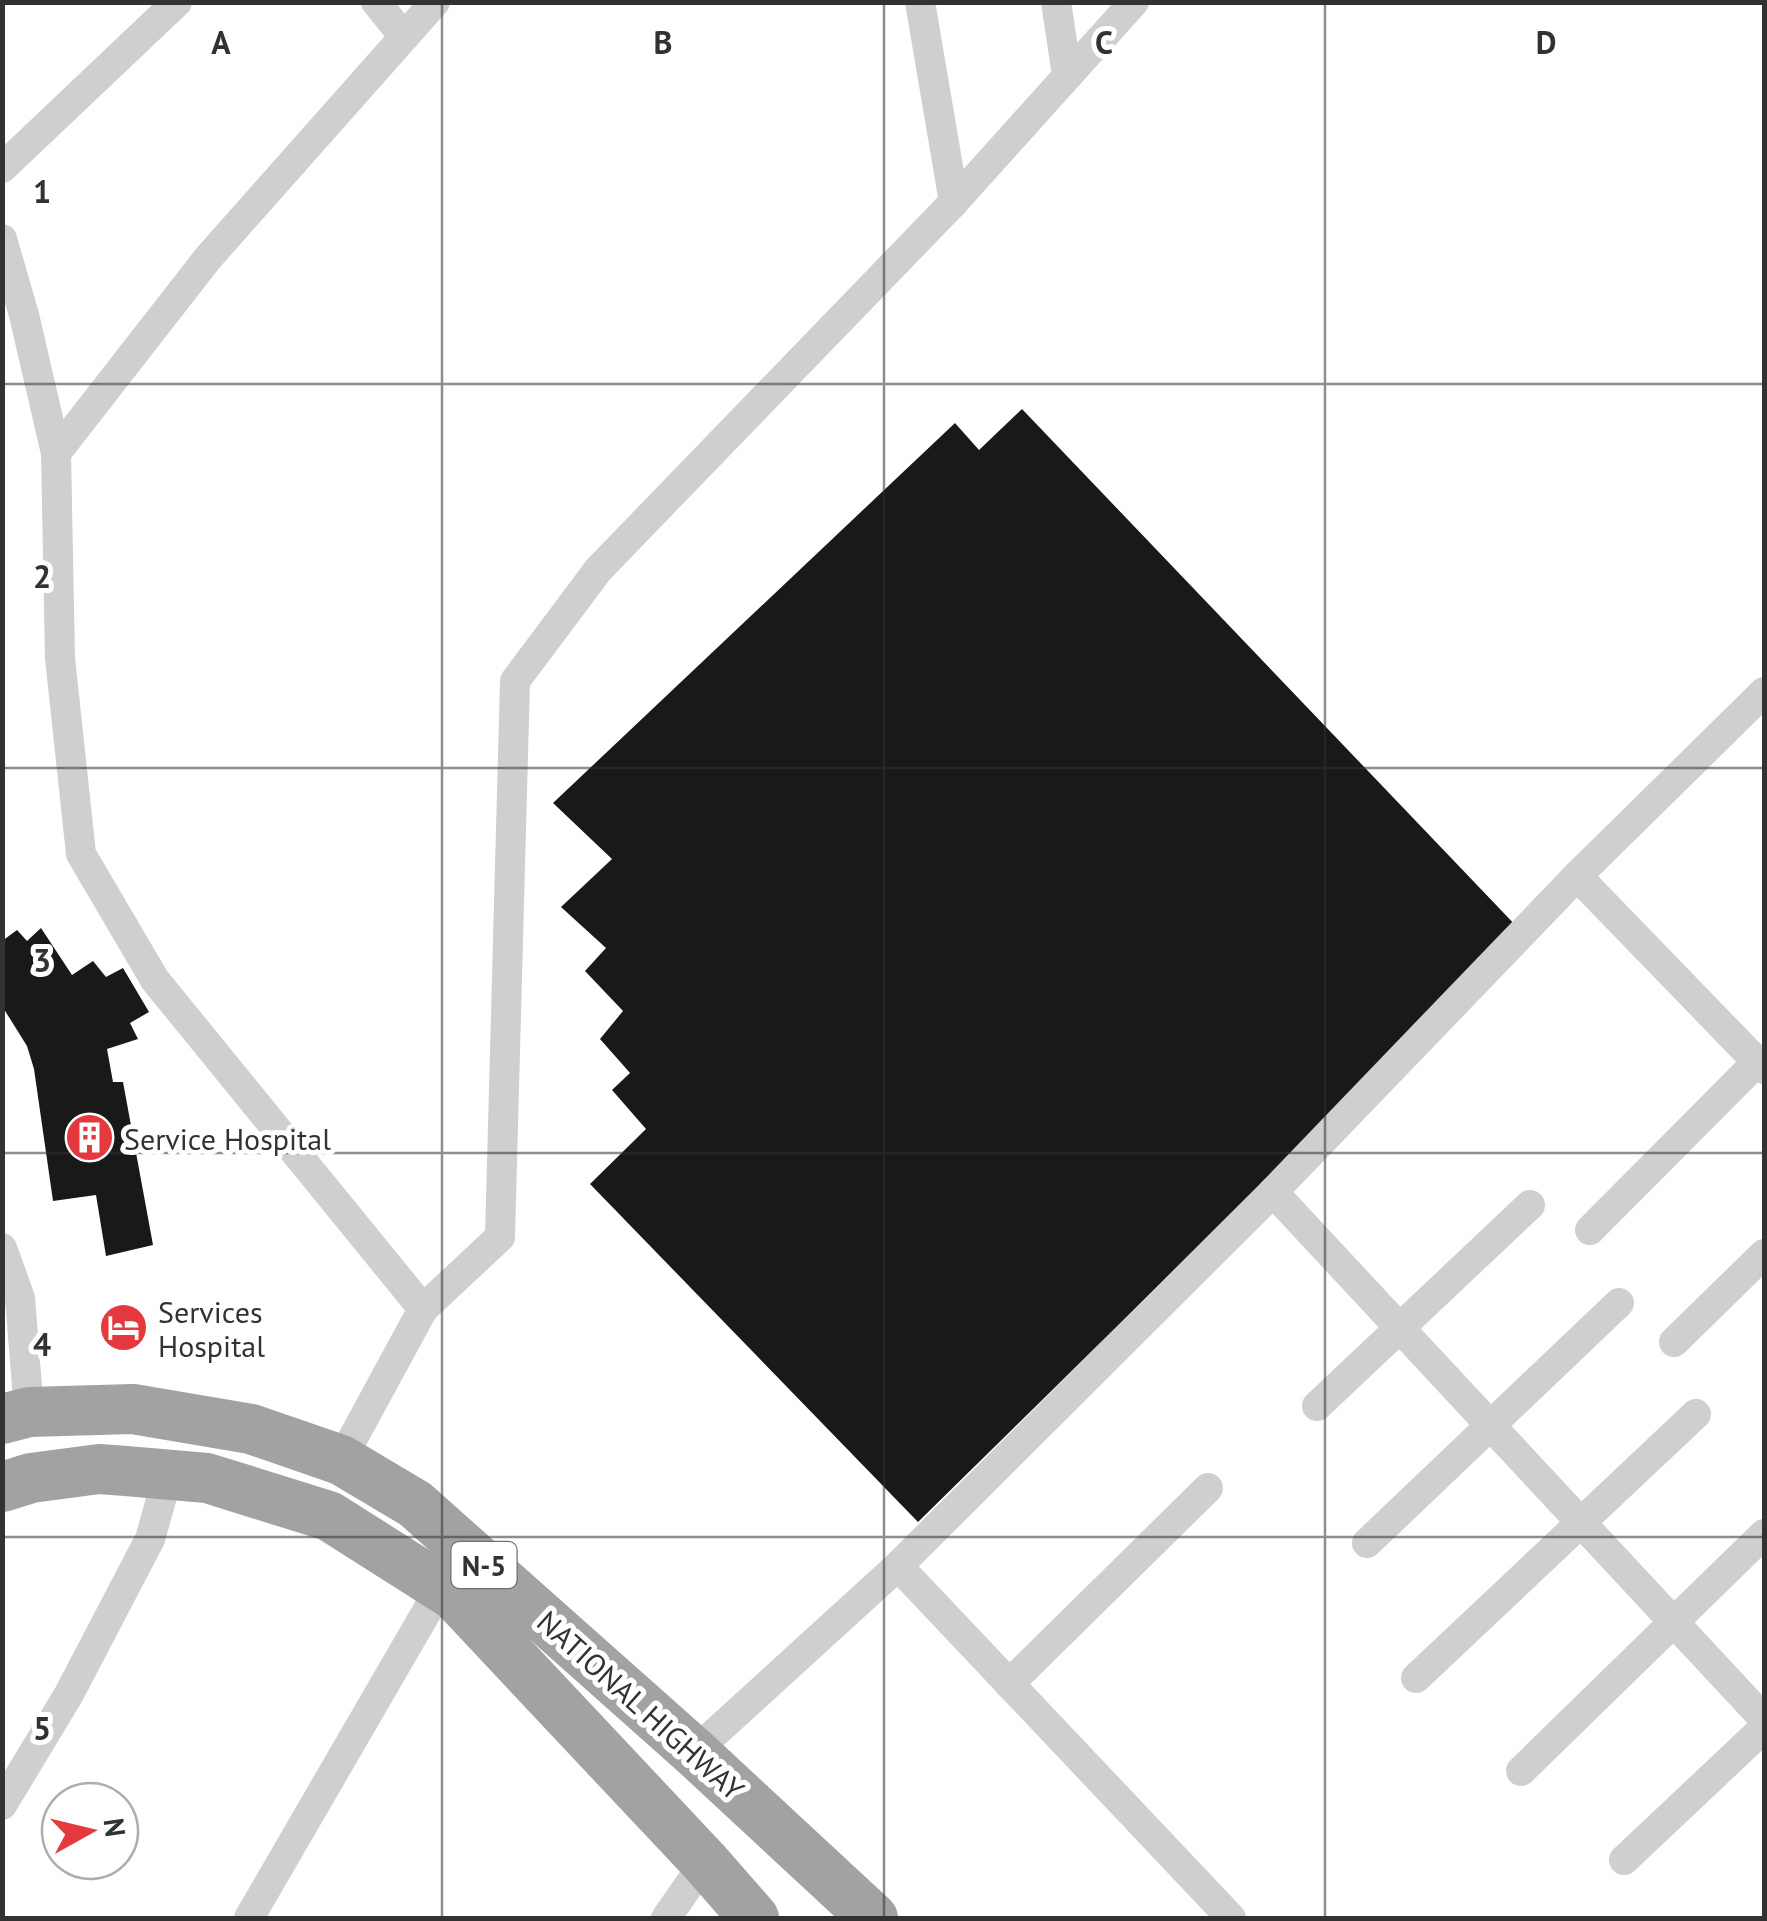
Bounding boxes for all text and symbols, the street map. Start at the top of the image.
text: A [211,21,231,63]
text: B [654,21,672,63]
text: C [1095,21,1113,63]
text: D [1536,21,1556,63]
text: 1 [33,170,51,212]
text: 2 [33,555,51,597]
text: 3 [33,939,51,981]
building icon: Service Hospital [63,1112,115,1164]
place label: Service Hospital [124,1119,331,1158]
place label: Services Hospital [158,1292,265,1365]
hotel icon: Services Hospital [97,1302,149,1354]
text: 4 [33,1323,51,1365]
road number: N-5 [452,1542,516,1588]
street label: NATIONAL HIGHWAY [529,1602,753,1808]
text: 5 [33,1707,51,1749]
north arrow [40,1781,140,1881]
text: N [96,1816,135,1839]

